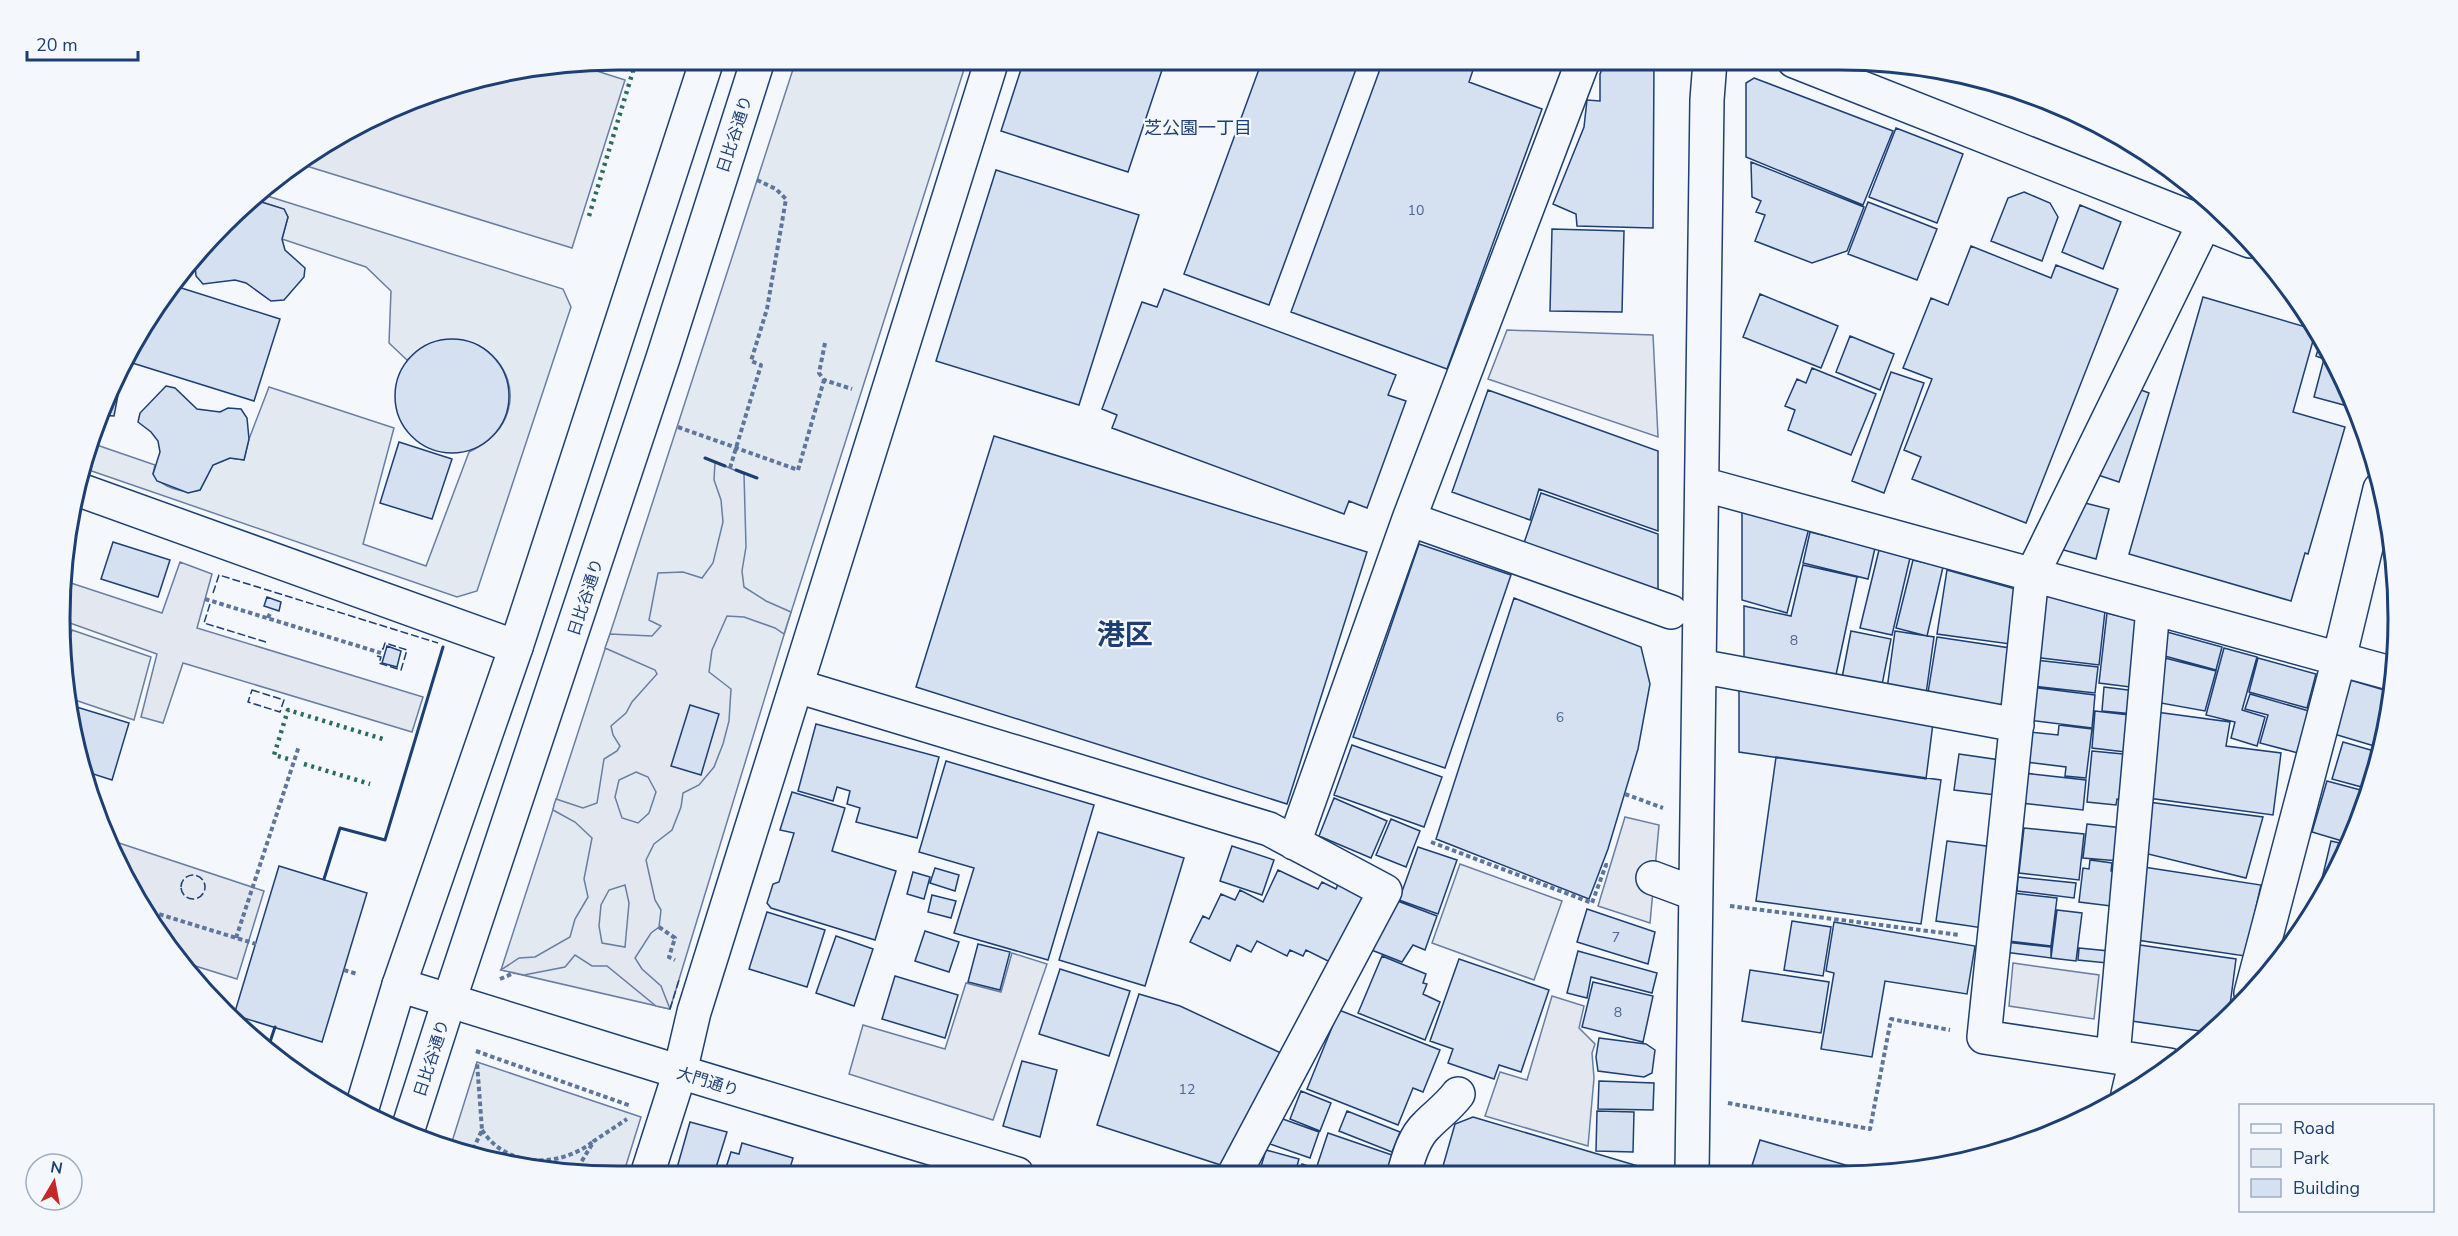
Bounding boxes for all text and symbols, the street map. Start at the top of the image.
scale bar [27,24,138,62]
text: 20 m [36,33,78,57]
street label: 日比谷通り [712,93,758,176]
district label: 芝公園一丁目 [1144,116,1252,140]
house number: 10 [1408,201,1424,220]
street label: 日比谷通り [563,556,609,639]
district label: 港区 [1097,616,1153,654]
house number: 8 [1790,631,1798,650]
house number: 6 [1556,708,1564,727]
house number: 7 [1612,928,1620,947]
house number: 8 [1614,1003,1622,1022]
street label: 日比谷通り [409,1017,455,1100]
street label: 大門通り [674,1062,742,1102]
house number: 12 [1179,1080,1195,1099]
legend [2239,1104,2434,1212]
text: Road [2293,1116,2335,1140]
text: Park [2293,1146,2330,1170]
north arrow [24,1152,84,1212]
text: N [49,1156,64,1180]
text: Building [2293,1176,2360,1200]

